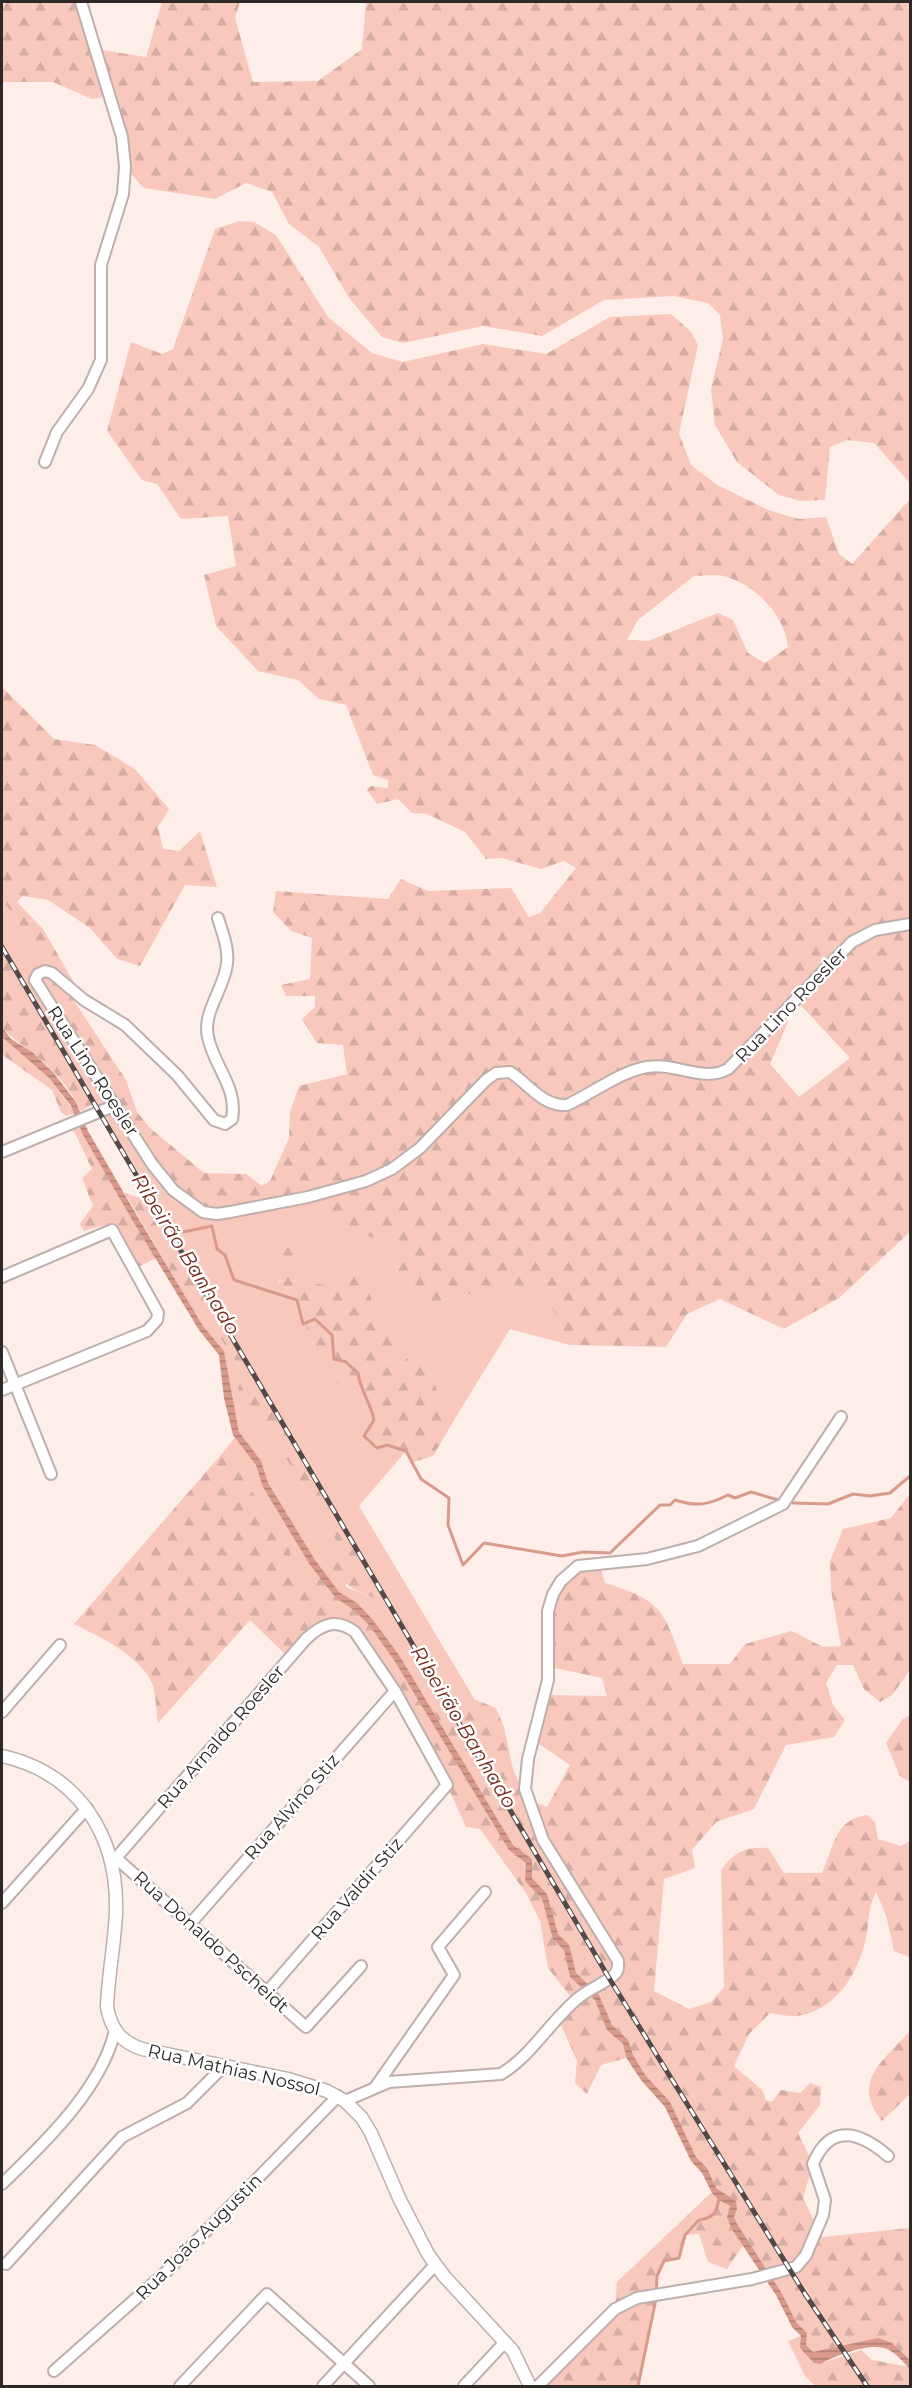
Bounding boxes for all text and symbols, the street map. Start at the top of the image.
street label: Rua Lino Roesler [731,943,851,1067]
street label: Rua Lino Roesler [43,1002,143,1140]
water label: Ribeirão Banhado [127,1169,245,1339]
water label: Ribeirão Banhado [406,1641,522,1813]
street label: Rua Arnaldo Roesler [153,1661,289,1813]
street label: Rua Alvino Stiz [240,1749,344,1865]
street label: Rua Valdir Stiz [306,1833,408,1945]
street label: Rua Donaldo Pscheidt [129,1866,293,2018]
street label: Rua Mathias Nossol [146,2039,322,2101]
street label: Rua João Augustin [131,2169,267,2305]

